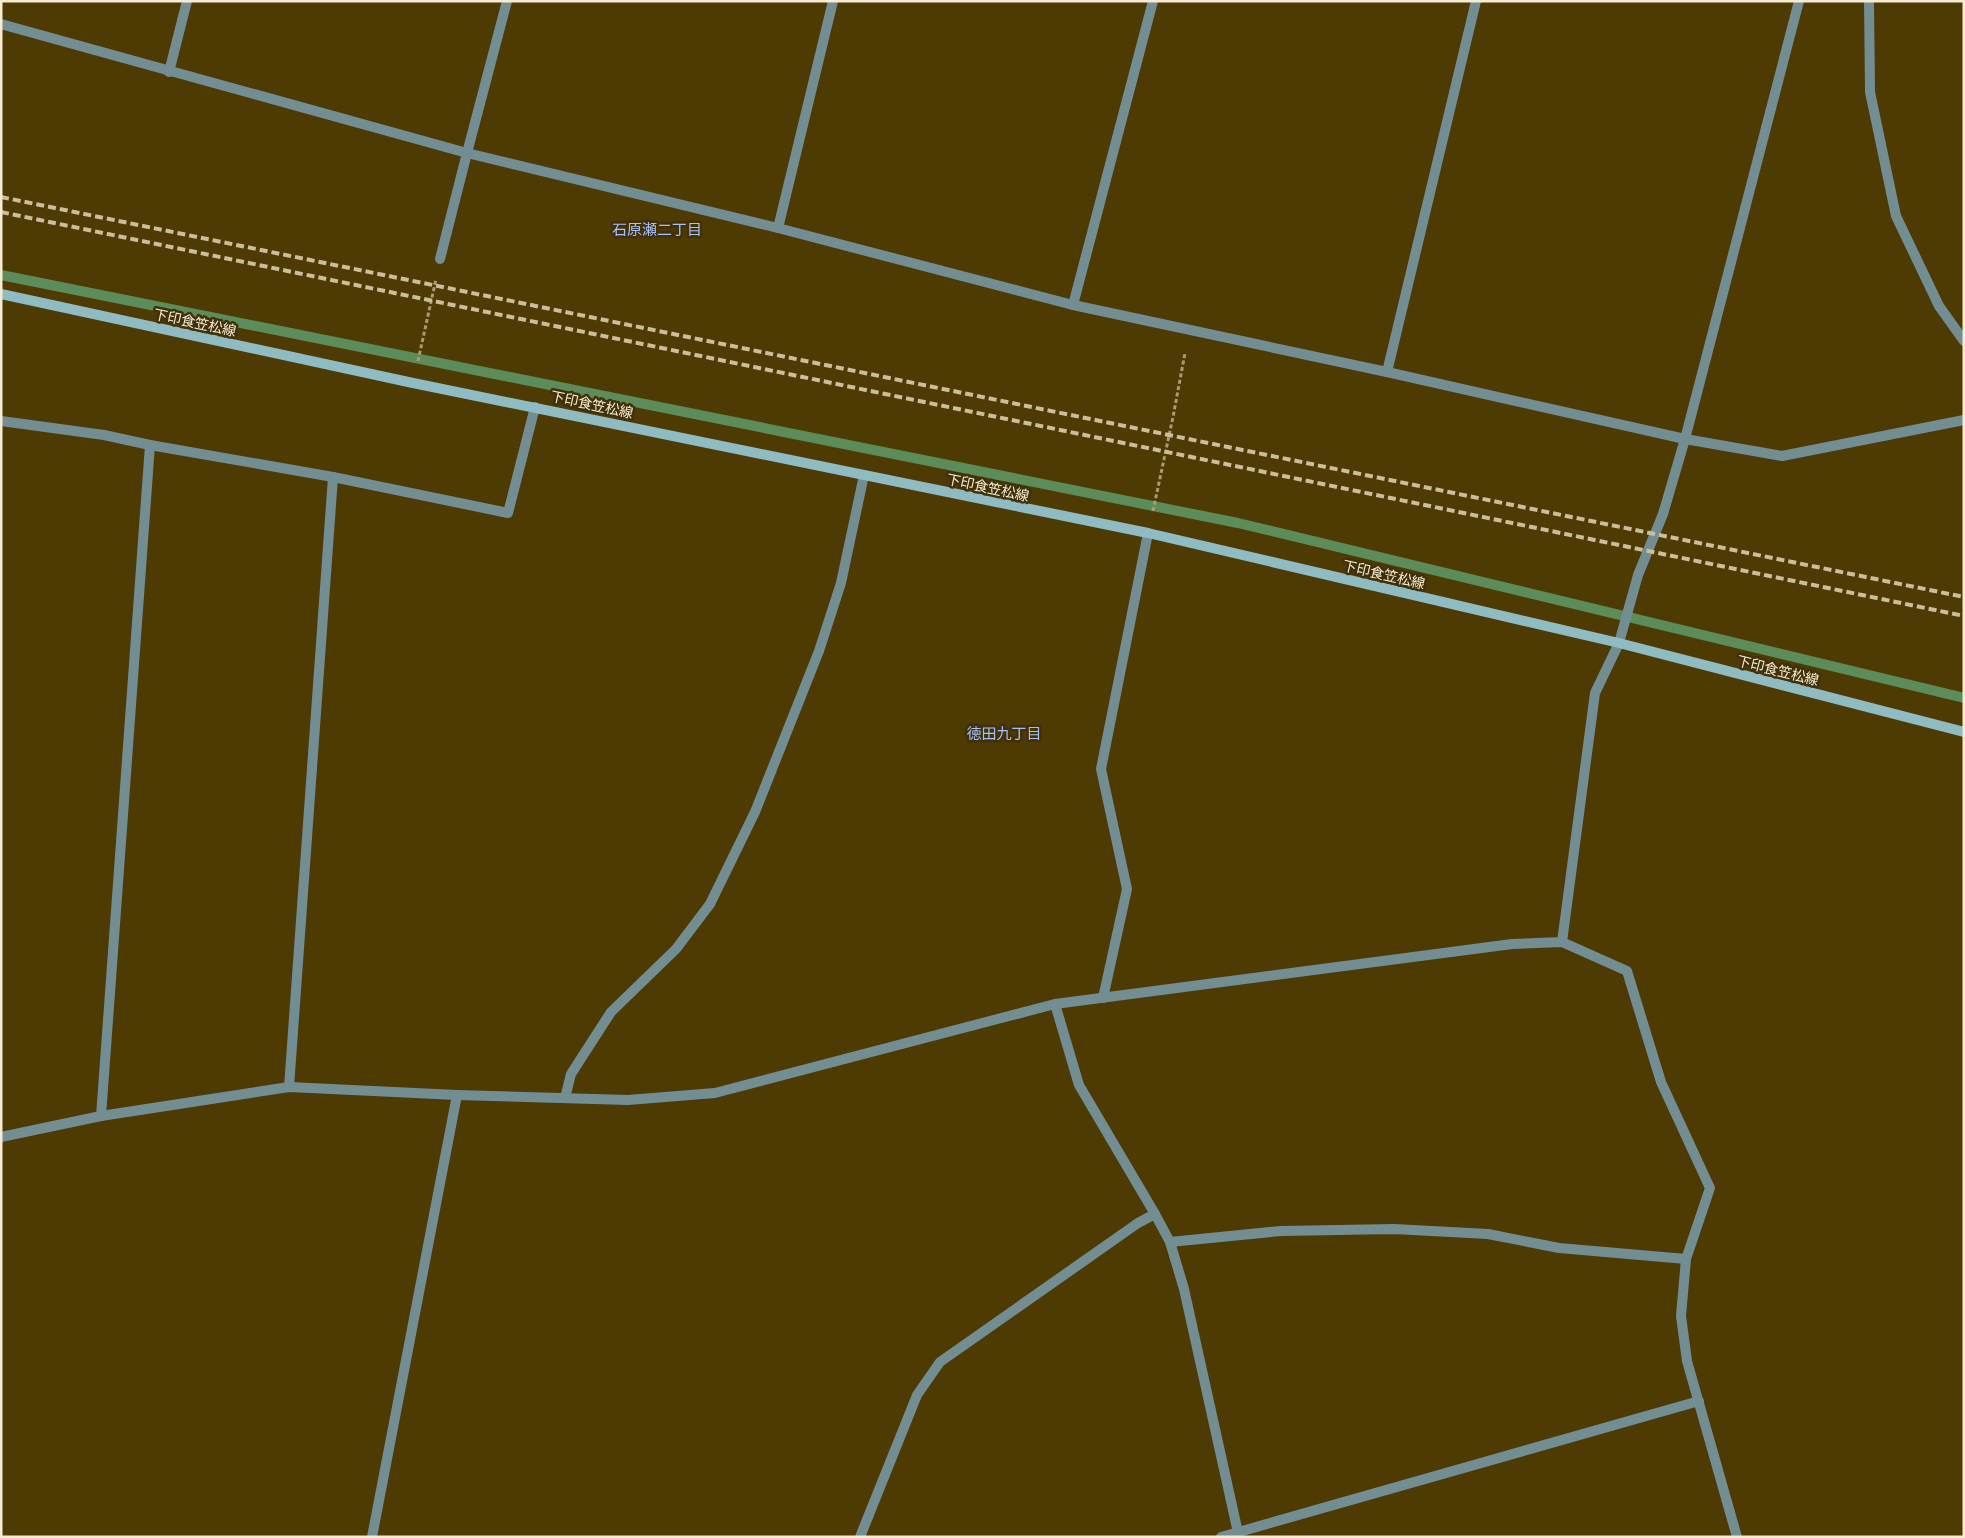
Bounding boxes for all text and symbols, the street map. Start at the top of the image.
district label: 石原瀬二丁目 [612,218,702,241]
street label: 下印食笠松線 [152,303,238,341]
street label: 下印食笠松線 [549,385,635,423]
street label: 下印食笠松線 [945,468,1031,506]
street label: 下印食笠松線 [1341,554,1427,594]
street label: 下印食笠松線 [1735,650,1821,690]
district label: 徳田九丁目 [966,722,1042,745]

